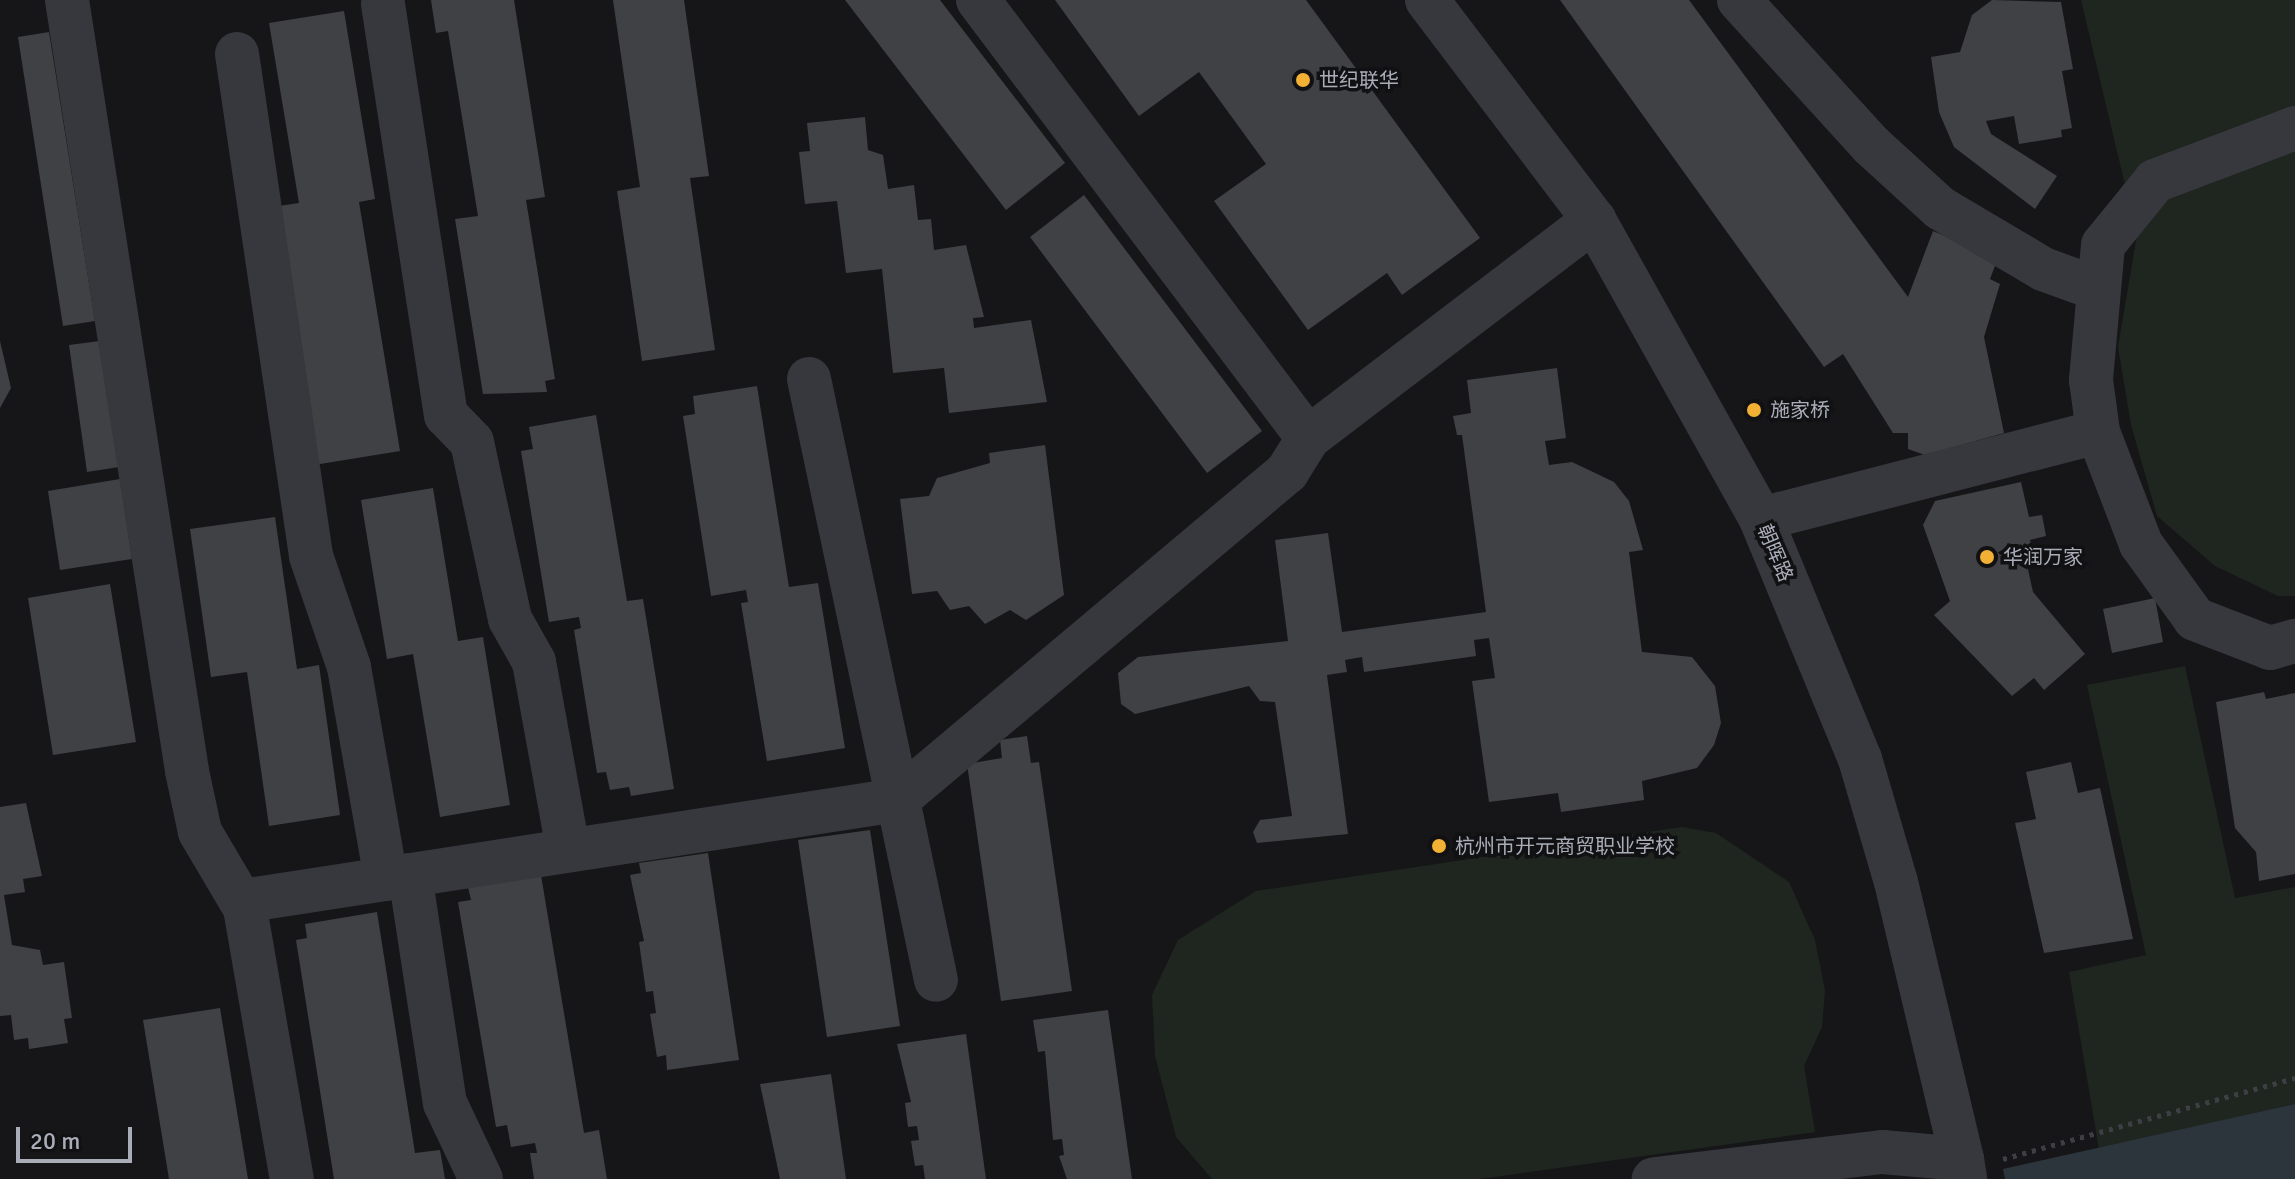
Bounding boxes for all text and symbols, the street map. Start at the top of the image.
place label: 世纪联华 [1319,68,1399,92]
marker: 世纪联华 [1294,71,1312,89]
place label: 施家桥 [1770,398,1830,422]
marker: 施家桥 [1745,401,1763,419]
street label: 朝晖路 [1752,521,1798,585]
place label: 华润万家 [2003,545,2083,569]
marker: 华润万家 [1978,548,1996,566]
place label: 杭州市开元商贸职业学校 [1455,834,1675,858]
marker: 杭州市开元商贸职业学校 [1430,837,1448,855]
scale bar [20,1111,136,1161]
text: 20 m [30,1126,80,1156]

